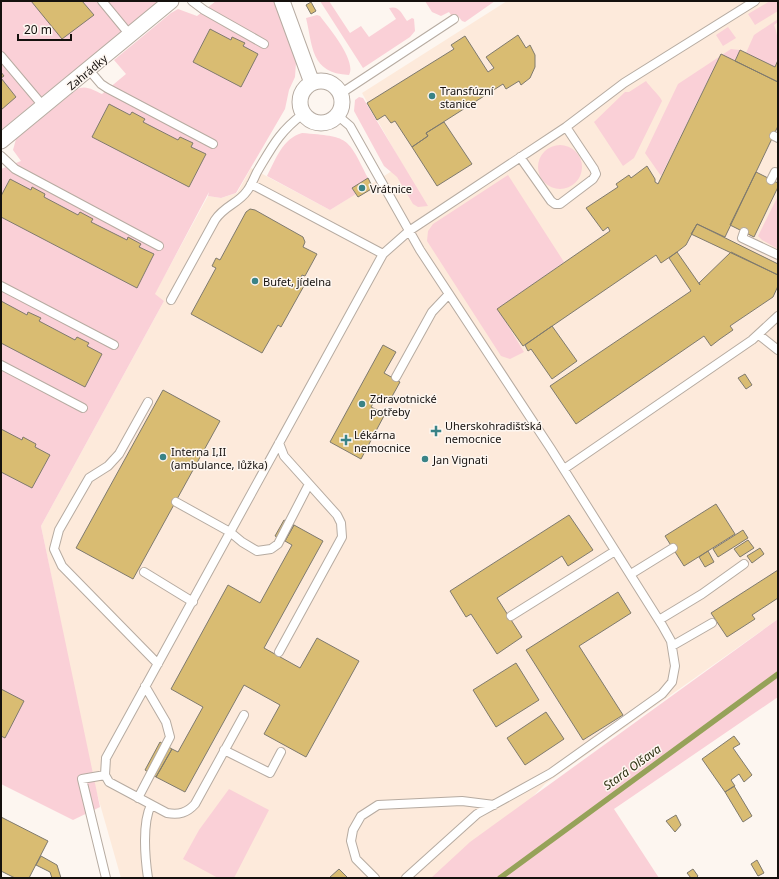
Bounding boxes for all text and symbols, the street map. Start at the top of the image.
scale bar [18,16,71,42]
text: 20 m [24,21,52,38]
street label: Zahrádky [64,51,111,93]
place label: Transfúzní stanice [440,83,495,111]
marker: Transfúzní stanice [427,91,437,101]
place label: Vrátnice [370,181,412,196]
marker: Vrátnice [357,183,367,193]
place label: Bufet, jídelna [263,274,331,289]
marker: Bufet, jídelna [250,276,260,286]
place label: Zdravotnické potřeby [370,391,437,419]
marker: Zdravotnické potřeby [357,399,367,409]
place label: Uherskohradišťská nemocnice [445,418,542,446]
marker: Uherskohradišťská nemocnice [430,425,442,437]
place label: Lékárna nemocnice [354,427,410,455]
marker: Lékárna nemocnice [341,435,351,445]
place label: Interna I,II (ambulance, lůžka) [171,444,268,472]
marker: Interna I,II (ambulance, lůžka) [158,452,168,462]
place label: Jan Vignati [432,452,488,467]
marker: Jan Vignati [420,454,430,464]
water label: Stará Olšava [600,740,664,794]

